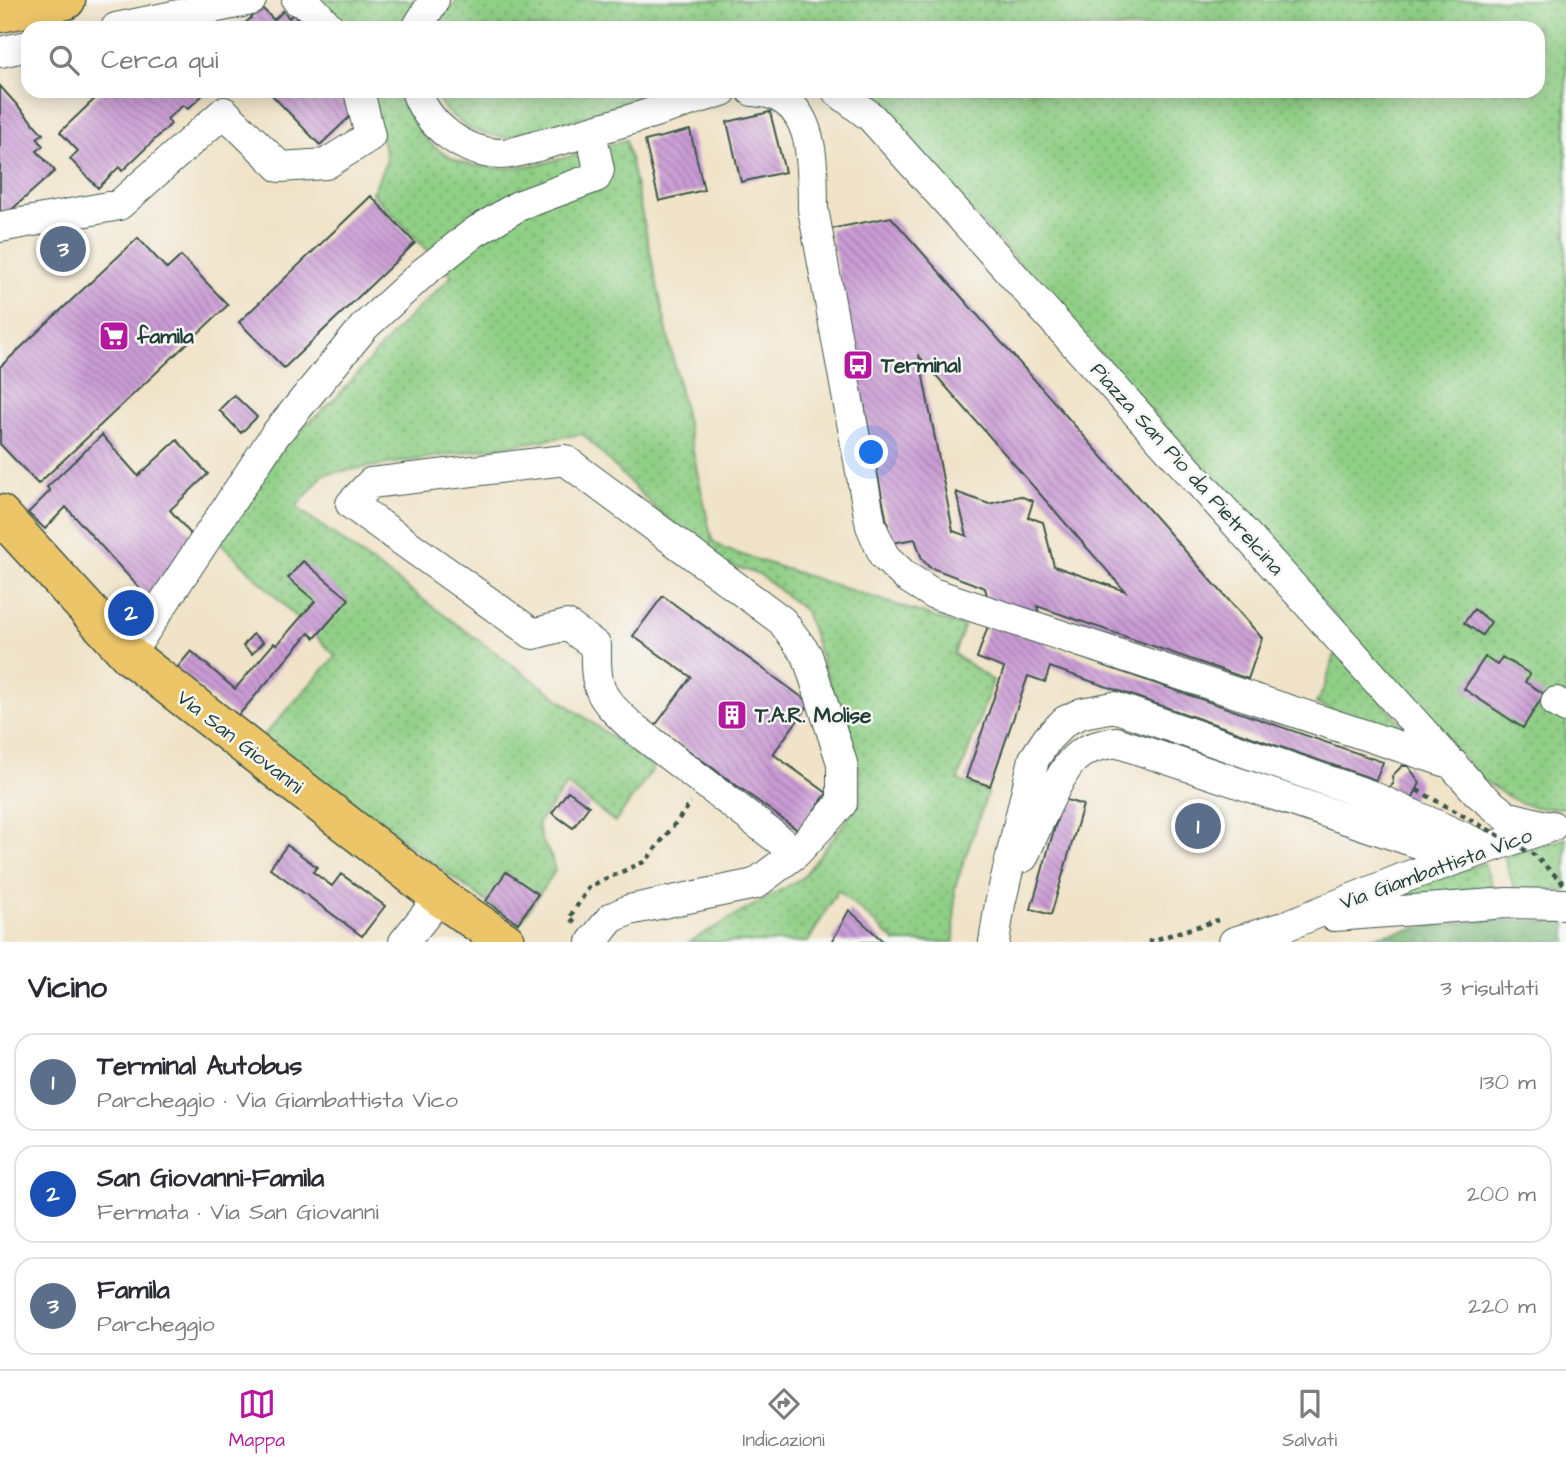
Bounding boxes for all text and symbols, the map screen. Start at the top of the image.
search box [21,21,1545,98]
icon: search [45,41,83,79]
text: Cerca qui [101,42,218,78]
pin: 3 [40,223,86,275]
supermarket icon: famila [97,319,131,353]
place label: famila [136,322,194,351]
bus stop icon: Terminal [841,348,875,382]
place label: Terminal [880,351,962,380]
street label: Piazza San Pio da Pietrelcina [1083,356,1291,582]
your location [854,435,888,469]
pin: 2 [108,587,154,639]
street label: Via San Giovanni [170,683,310,801]
building icon: T.A.R. Molise [715,698,749,732]
place label: T.A.R. Molise [754,701,872,730]
pin: 1 [1175,800,1221,852]
street label: Via Giambattista Vico [1336,821,1536,917]
text: Vicino [28,967,107,1009]
text: 3 risultati [1440,972,1538,1004]
text: Terminal Autobus [97,1048,302,1084]
text: 1 [52,1066,54,1098]
text: 130 m [1480,1066,1536,1098]
text: Parcheggio · Via Giambattista Vico [97,1084,458,1116]
text: San Giovanni-Famila [97,1160,324,1196]
text: 2 [46,1178,60,1210]
text: 200 m [1467,1178,1536,1210]
text: Fermata · Via San Giovanni [97,1196,379,1228]
text: Famila [97,1272,170,1308]
text: 3 [47,1290,59,1322]
text: 220 m [1468,1290,1536,1322]
text: Parcheggio [97,1308,215,1340]
tab: Mappa [229,1385,285,1454]
tab: Indicazioni [743,1385,825,1454]
tab: Salvati [1282,1385,1337,1454]

